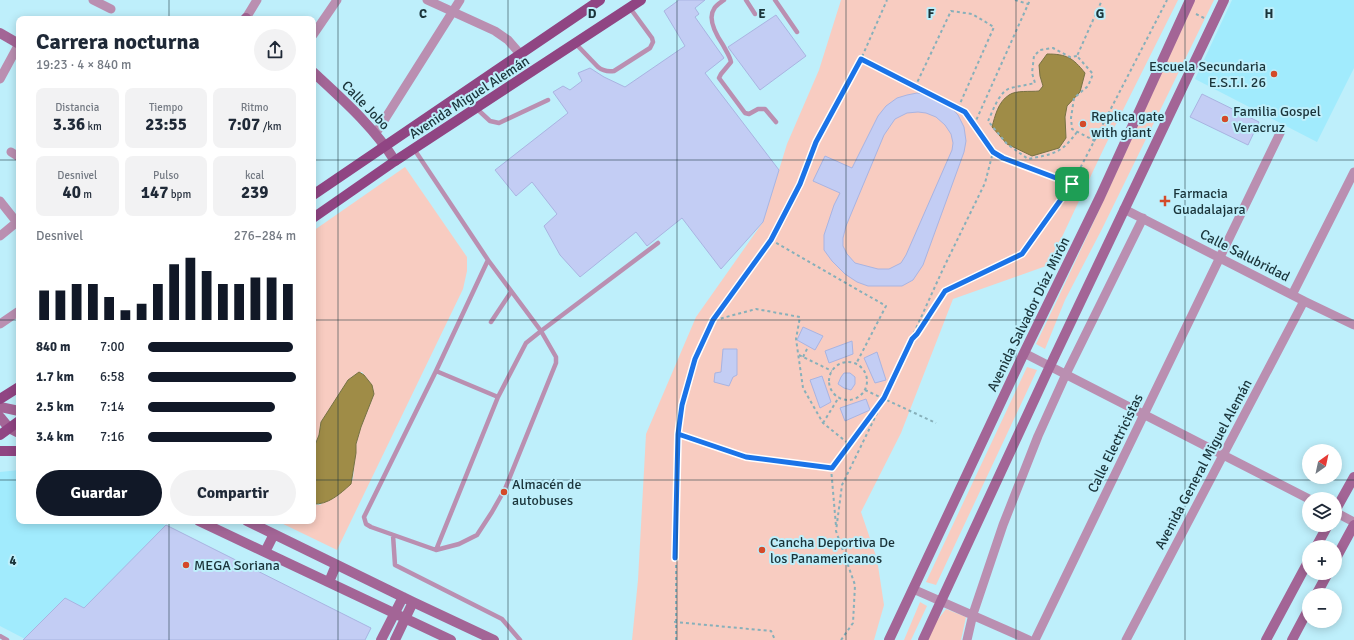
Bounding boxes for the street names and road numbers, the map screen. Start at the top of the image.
street label: Avenida Miguel Alemán [406,52,533,143]
street label: Calle Jobo [338,77,393,133]
street label: Calle Salubridad [1197,226,1292,285]
street label: Avenida Salvador Díaz Mirón [984,234,1073,394]
street label: Avenida General Miguel Alemán [1151,376,1256,552]
street label: Calle Electricistas [1084,391,1147,495]

